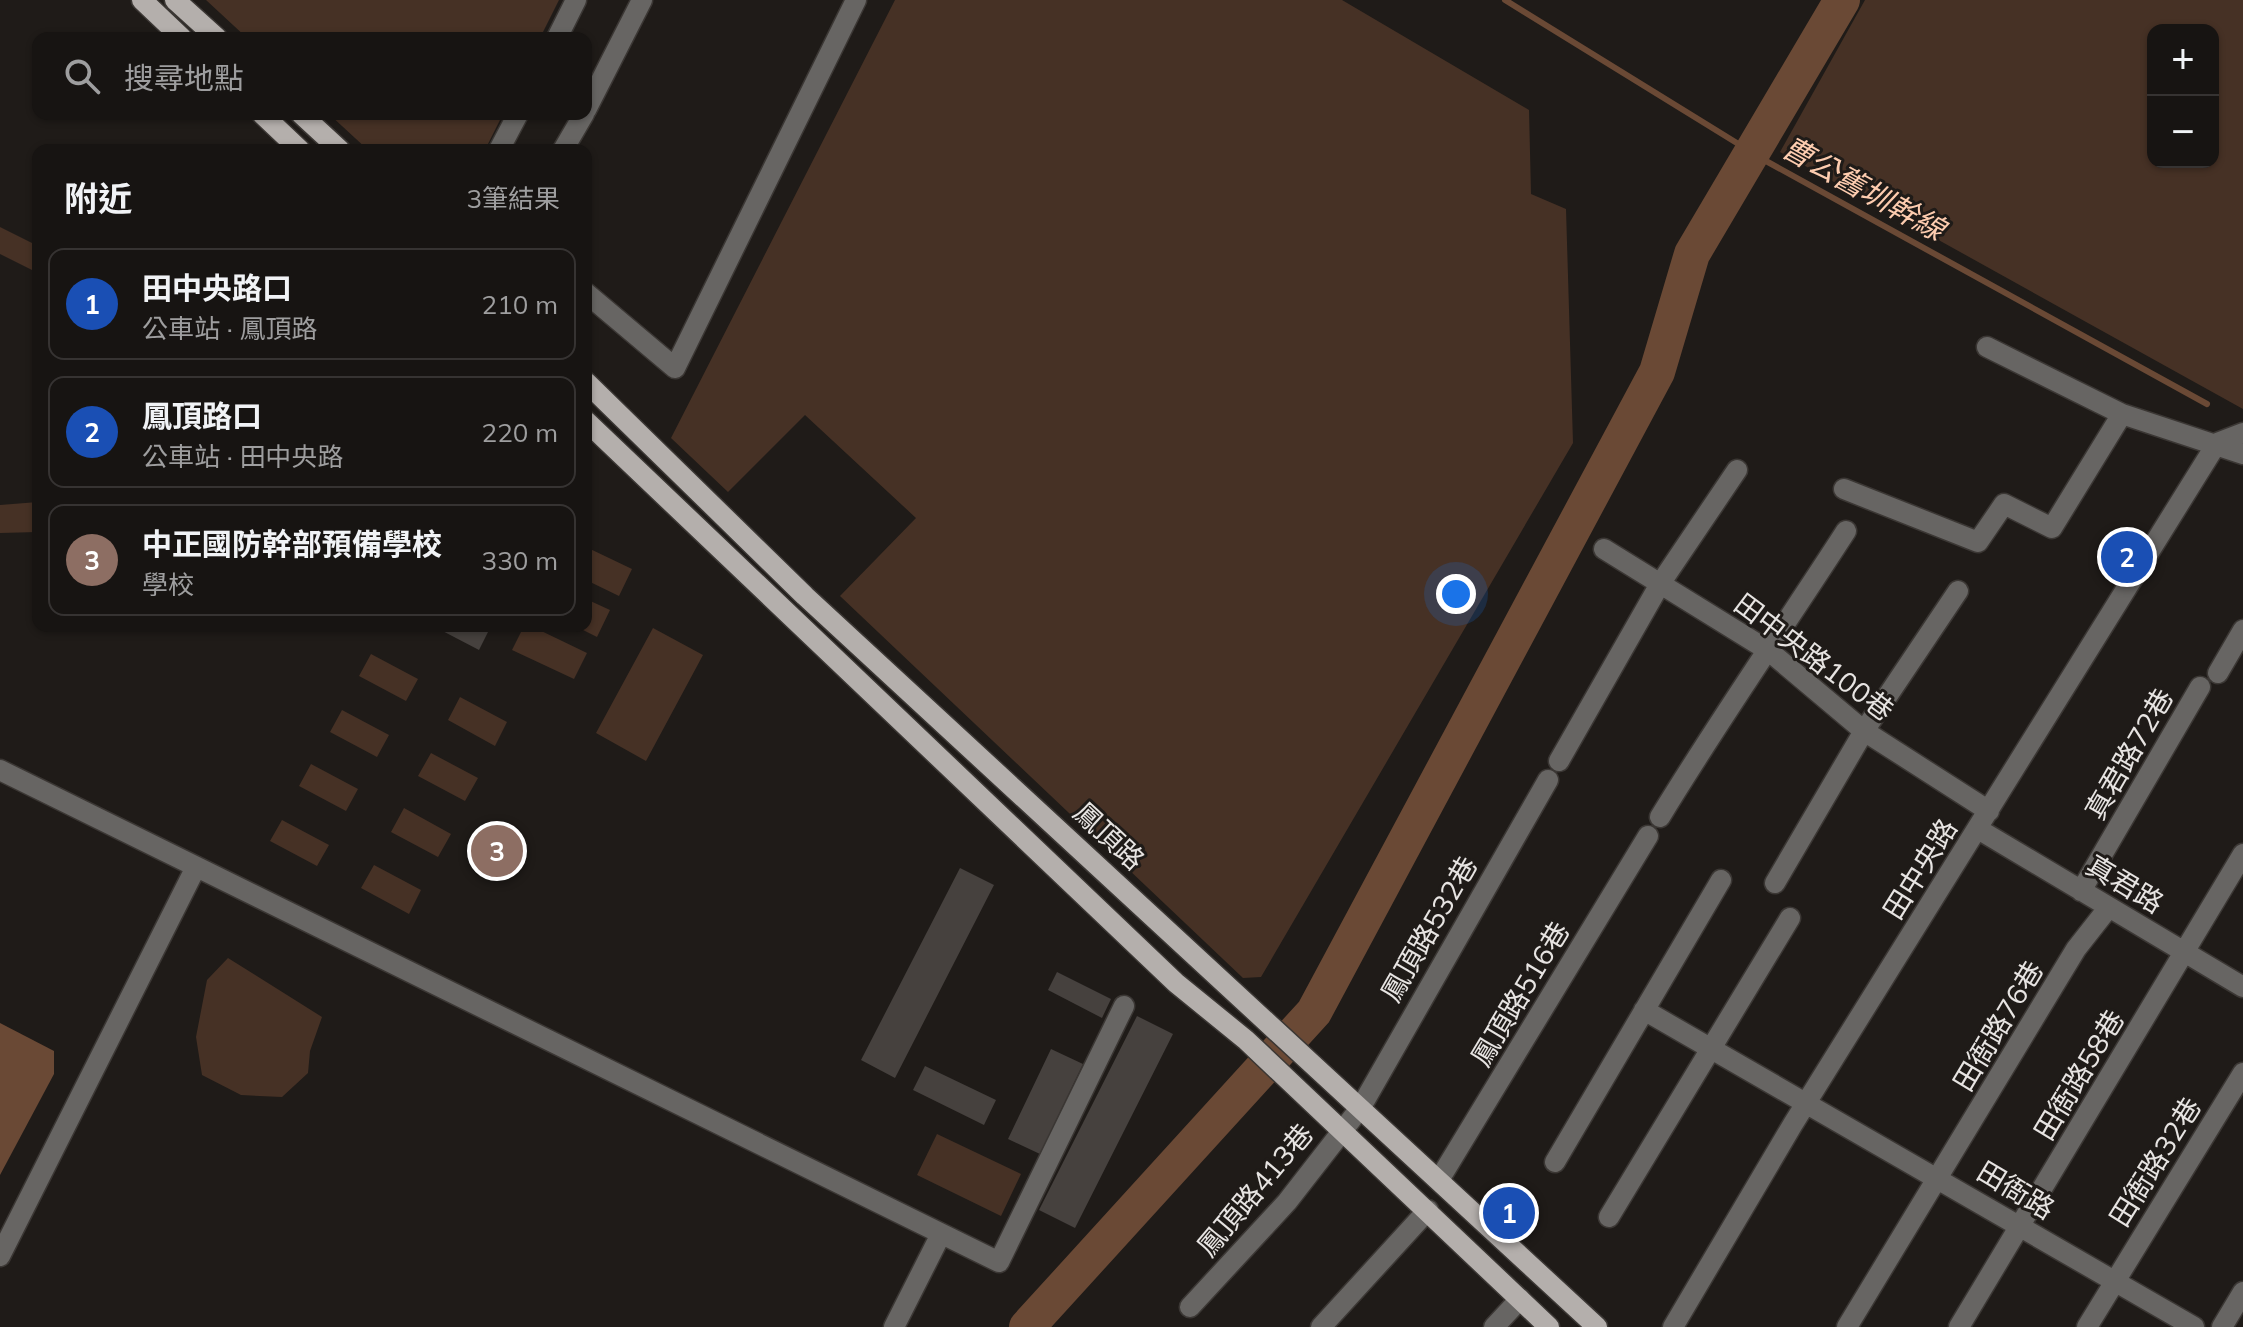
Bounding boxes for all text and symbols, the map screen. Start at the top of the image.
map controls [2147,24,2219,168]
button: + [2147,24,2219,96]
search box [32,32,592,120]
icon: search [60,54,104,98]
text: 搜尋地點 [124,59,244,97]
button: − [2147,96,2219,168]
water label: 曹公舊圳幹線 [1776,128,1954,250]
text: 附近 [64,177,132,220]
text: 3筆結果 [466,182,560,215]
text: 田中央路口 [142,269,292,307]
text: 1 [84,288,100,321]
text: 210 m [482,288,558,321]
text: 公車站 · 鳳頂路 [142,312,318,345]
text: 鳳頂路口 [142,397,262,435]
text: 2 [84,416,100,449]
text: 220 m [482,416,558,449]
text: 公車站 · 田中央路 [142,440,344,473]
text: 中正國防幹部預備學校 [142,525,442,563]
pin: 2 [2101,527,2153,587]
text: 3 [84,544,100,577]
text: 330 m [482,544,558,577]
text: 學校 [142,568,194,601]
your location [1436,574,1476,614]
street label: 田中央路100巷 [1728,585,1901,728]
street label: 真君路72巷 [2077,682,2180,826]
street label: 鳳頂路 [1067,794,1152,877]
street label: 田中央路 [1875,812,1964,926]
pin: 3 [471,821,523,881]
street label: 真君路 [2080,847,2170,920]
street label: 鳳頂路532巷 [1373,850,1484,1008]
street label: 鳳頂路516巷 [1463,915,1576,1072]
street label: 田衙路76巷 [1945,954,2050,1097]
street label: 田衙路58巷 [2026,1003,2131,1146]
street label: 田衙路32巷 [2101,1091,2208,1233]
street label: 鳳頂路413巷 [1189,1116,1320,1263]
street label: 田衙路 [1971,1153,2061,1226]
pin: 1 [1483,1183,1535,1243]

